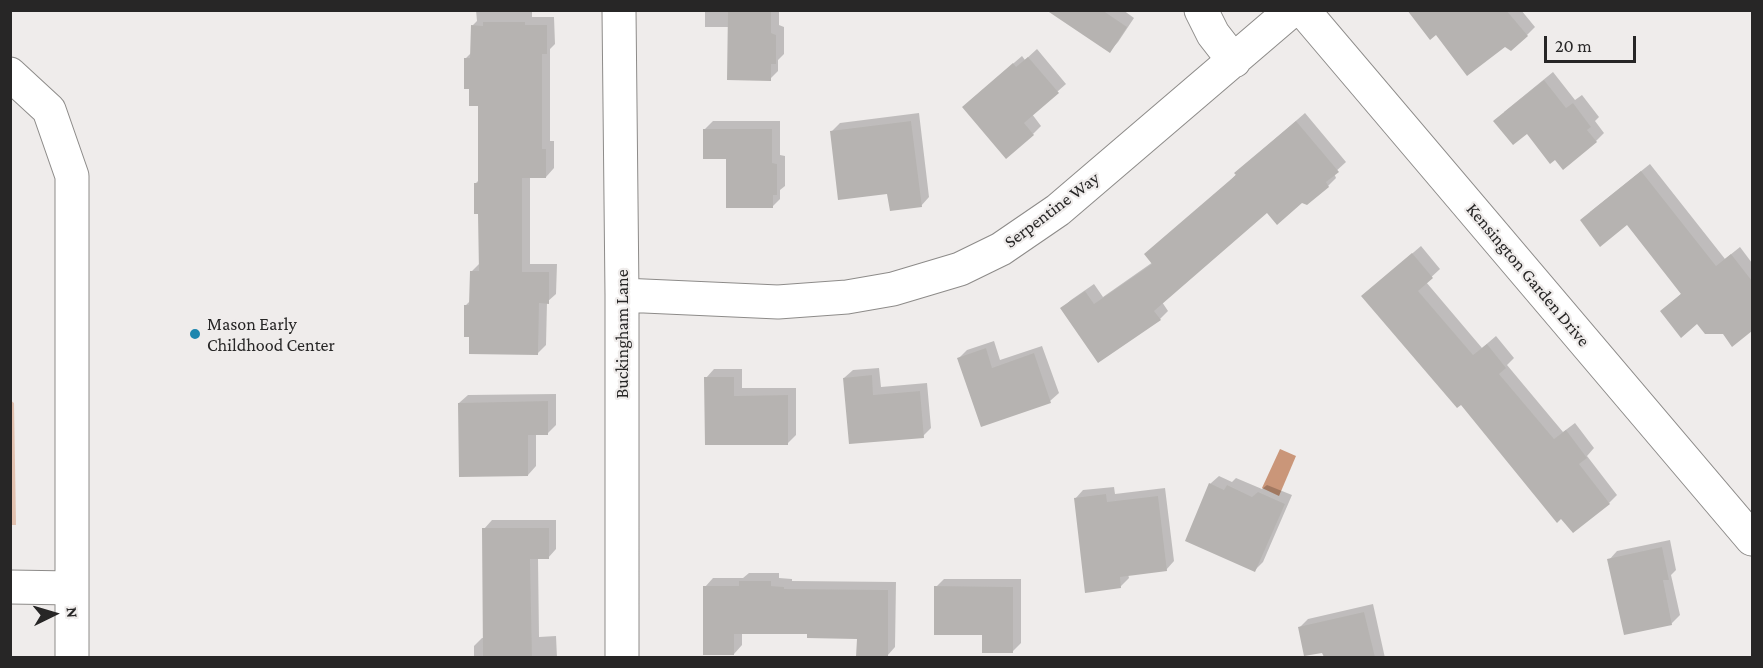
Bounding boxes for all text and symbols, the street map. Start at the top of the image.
scale bar [1547,24,1638,62]
text: 20 m [1555,36,1592,56]
street label: Serpentine Way [1000,167,1104,253]
street label: Kensington Garden Drive [1462,199,1594,351]
street label: Buckingham Lane [611,269,633,399]
place label: Mason Early Childhood Center [207,313,335,356]
marker: Mason Early Childhood Center [188,327,202,341]
north arrow [24,584,84,644]
text: N [63,606,81,619]

